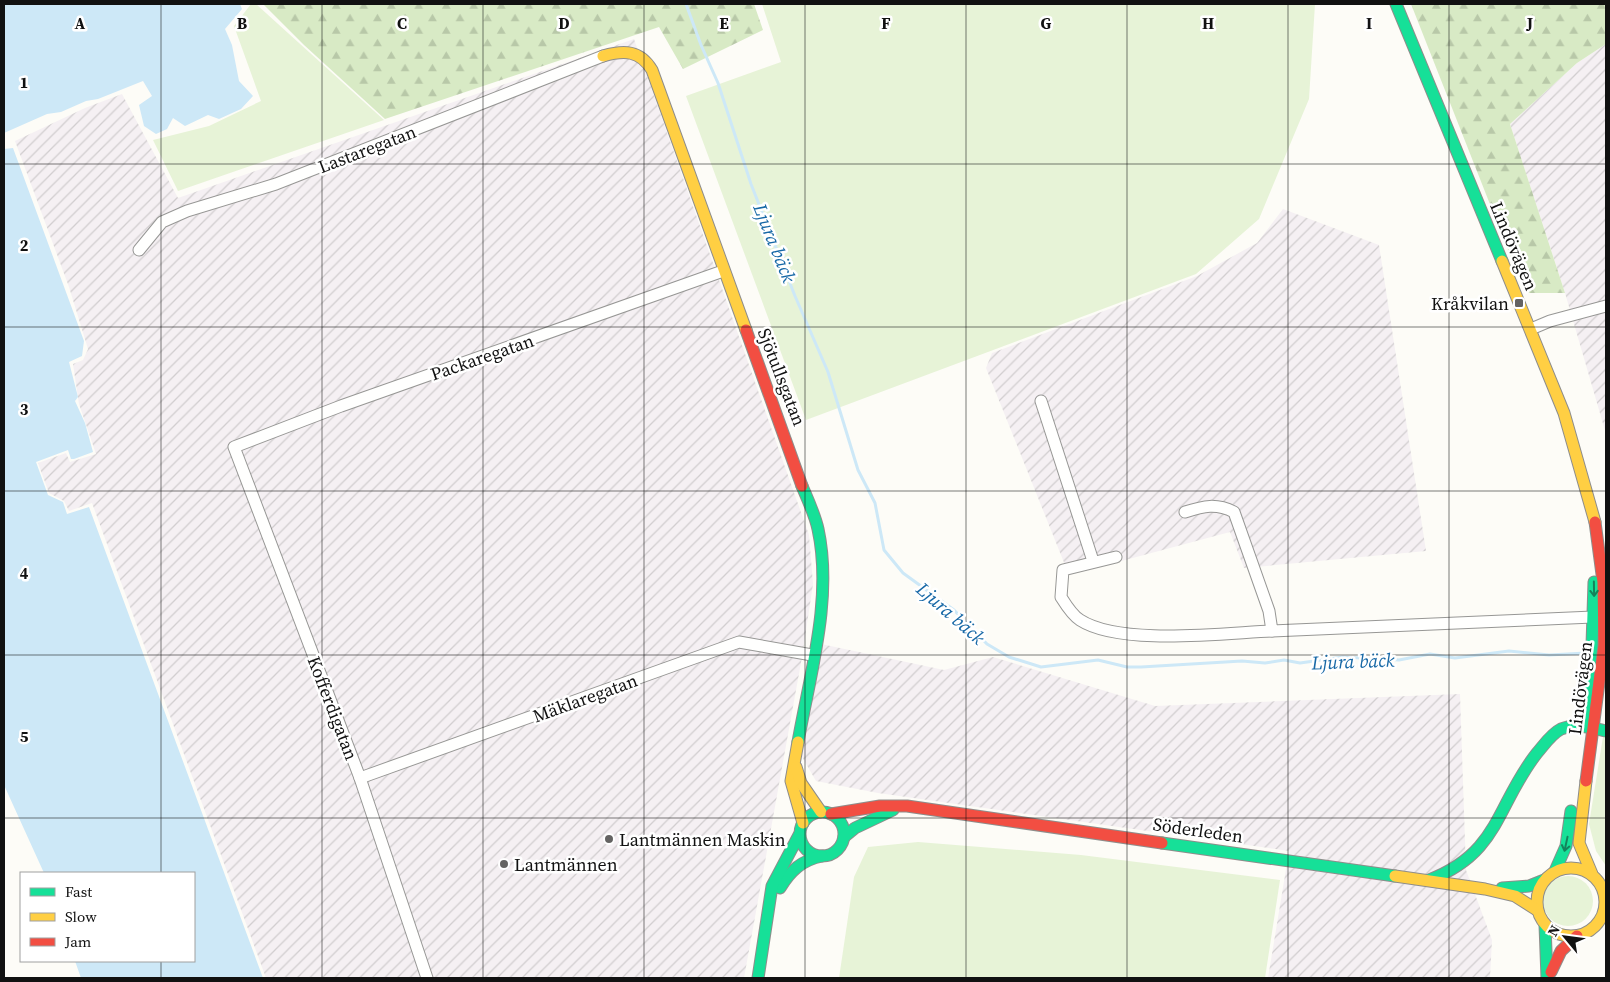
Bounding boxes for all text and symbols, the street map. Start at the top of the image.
text: A [75,12,86,34]
text: B [237,12,248,34]
text: C [397,12,407,34]
text: D [558,12,570,34]
text: E [719,12,729,34]
text: F [881,12,891,34]
text: G [1041,12,1052,34]
text: H [1202,12,1214,34]
text: I [1366,12,1372,34]
text: J [1526,12,1533,34]
text: 1 [20,71,28,93]
street label: Lastaregatan [314,119,420,179]
street label: Lindövägen [1484,198,1544,294]
water label: Ljura bäck [747,199,803,286]
text: 2 [20,234,29,256]
place label: Kråkvilan [1431,291,1509,316]
marker: Kråkvilan [1513,297,1525,309]
street label: Sjötullsgatan [752,325,812,430]
street label: Packaregatan [427,328,537,386]
text: 3 [20,398,29,420]
text: 4 [20,562,29,584]
water label: Ljura bäck [910,575,991,650]
one-way arrow [1589,580,1599,597]
street label: Lindövägen [1562,640,1598,736]
water label: Ljura bäck [1310,647,1395,675]
street label: Kofferdigatan [302,653,364,764]
street label: Mäklaregatan [529,667,641,729]
text: 5 [20,725,29,747]
street label: Söderleden [1151,811,1245,849]
place label: Lantmännen Maskin [619,827,786,852]
marker: Lantmännen Maskin [603,833,615,845]
one-way arrow [1560,836,1570,852]
place label: Lantmännen [514,852,618,877]
marker: Lantmännen [498,858,510,870]
legend [20,872,195,962]
text: Fast [65,881,92,902]
text: Slow [65,906,97,927]
north arrow [1540,912,1590,962]
text: N [1542,921,1565,940]
text: Jam [64,931,92,952]

